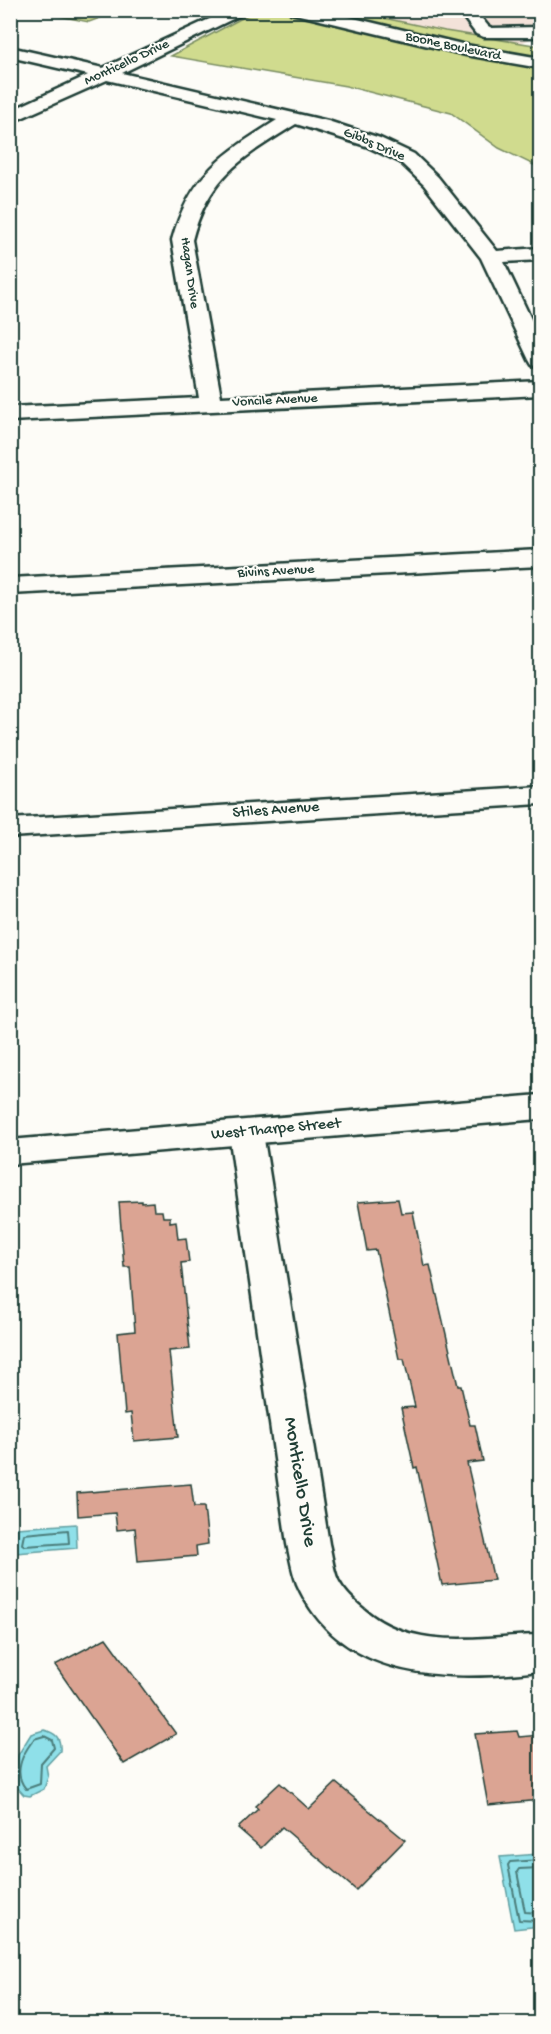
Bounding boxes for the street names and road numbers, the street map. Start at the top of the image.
street label: Boone Boulevard [403,28,504,66]
street label: Monticello Drive [82,36,173,90]
street label: Gibbs Drive [340,124,408,166]
street label: Hagan Drive [176,236,203,311]
street label: Voncile Avenue [231,390,319,412]
street label: Bivins Avenue [236,561,315,583]
street label: Stiles Avenue [232,798,321,824]
street label: West Tharpe Street [210,1115,343,1145]
street label: Monticello Drive [277,1416,321,1549]

